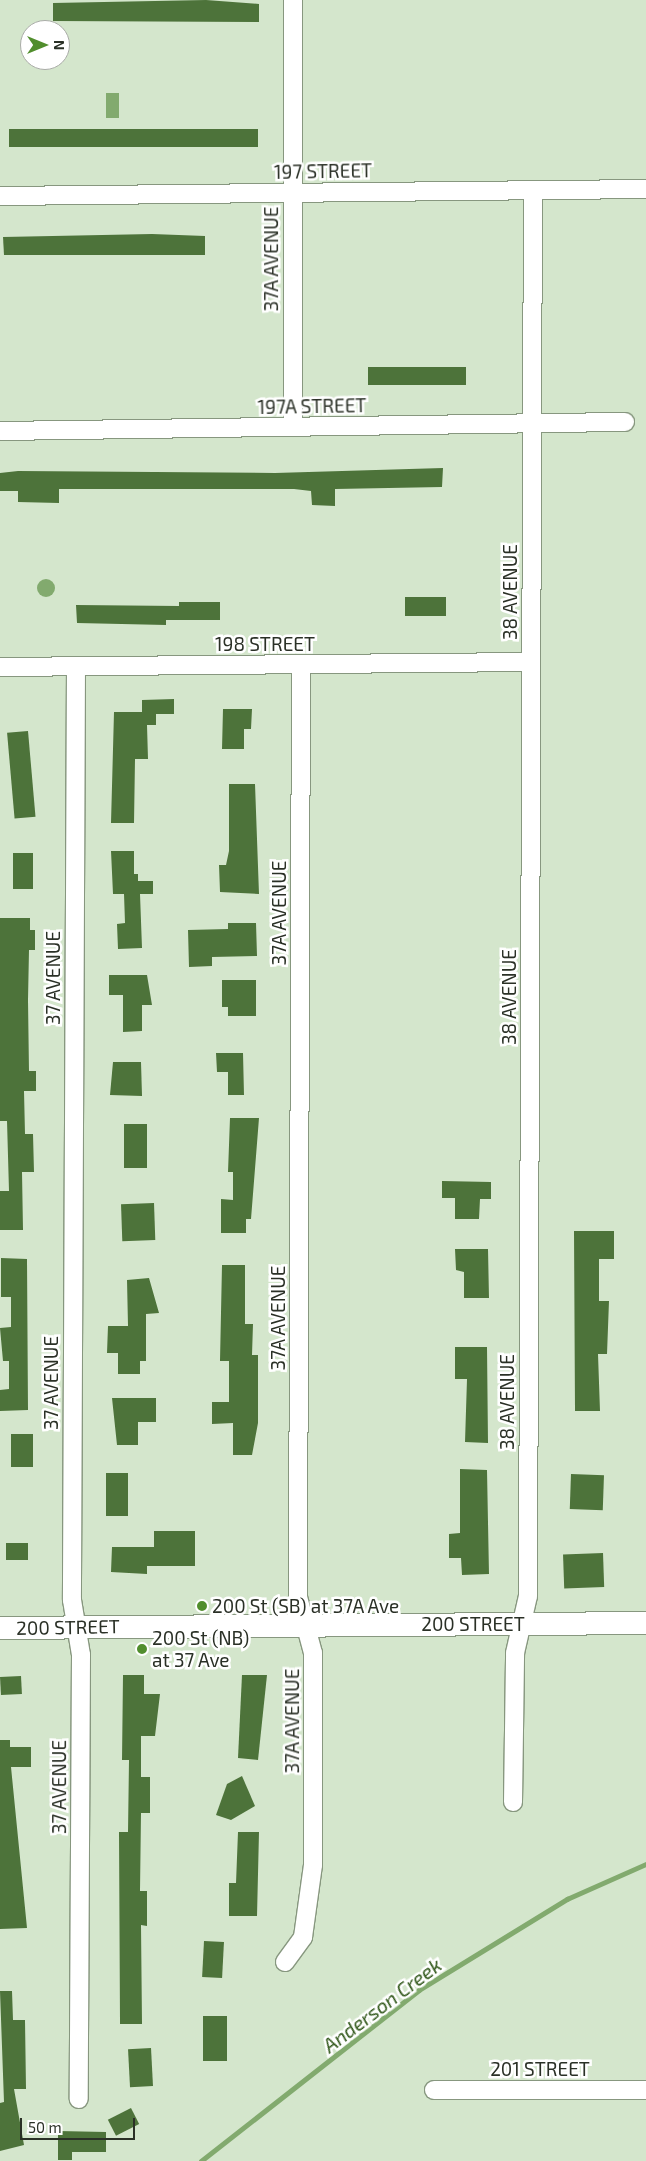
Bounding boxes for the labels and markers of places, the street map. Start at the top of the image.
place label: 200 St (SB) at 37A Ave [212,1595,400,1617]
marker: 200 St (SB) at 37A Ave [196,1600,208,1612]
place label: 200 St (NB) at 37 Ave [152,1627,249,1671]
marker: 200 St (NB) at 37 Ave [136,1643,148,1655]

